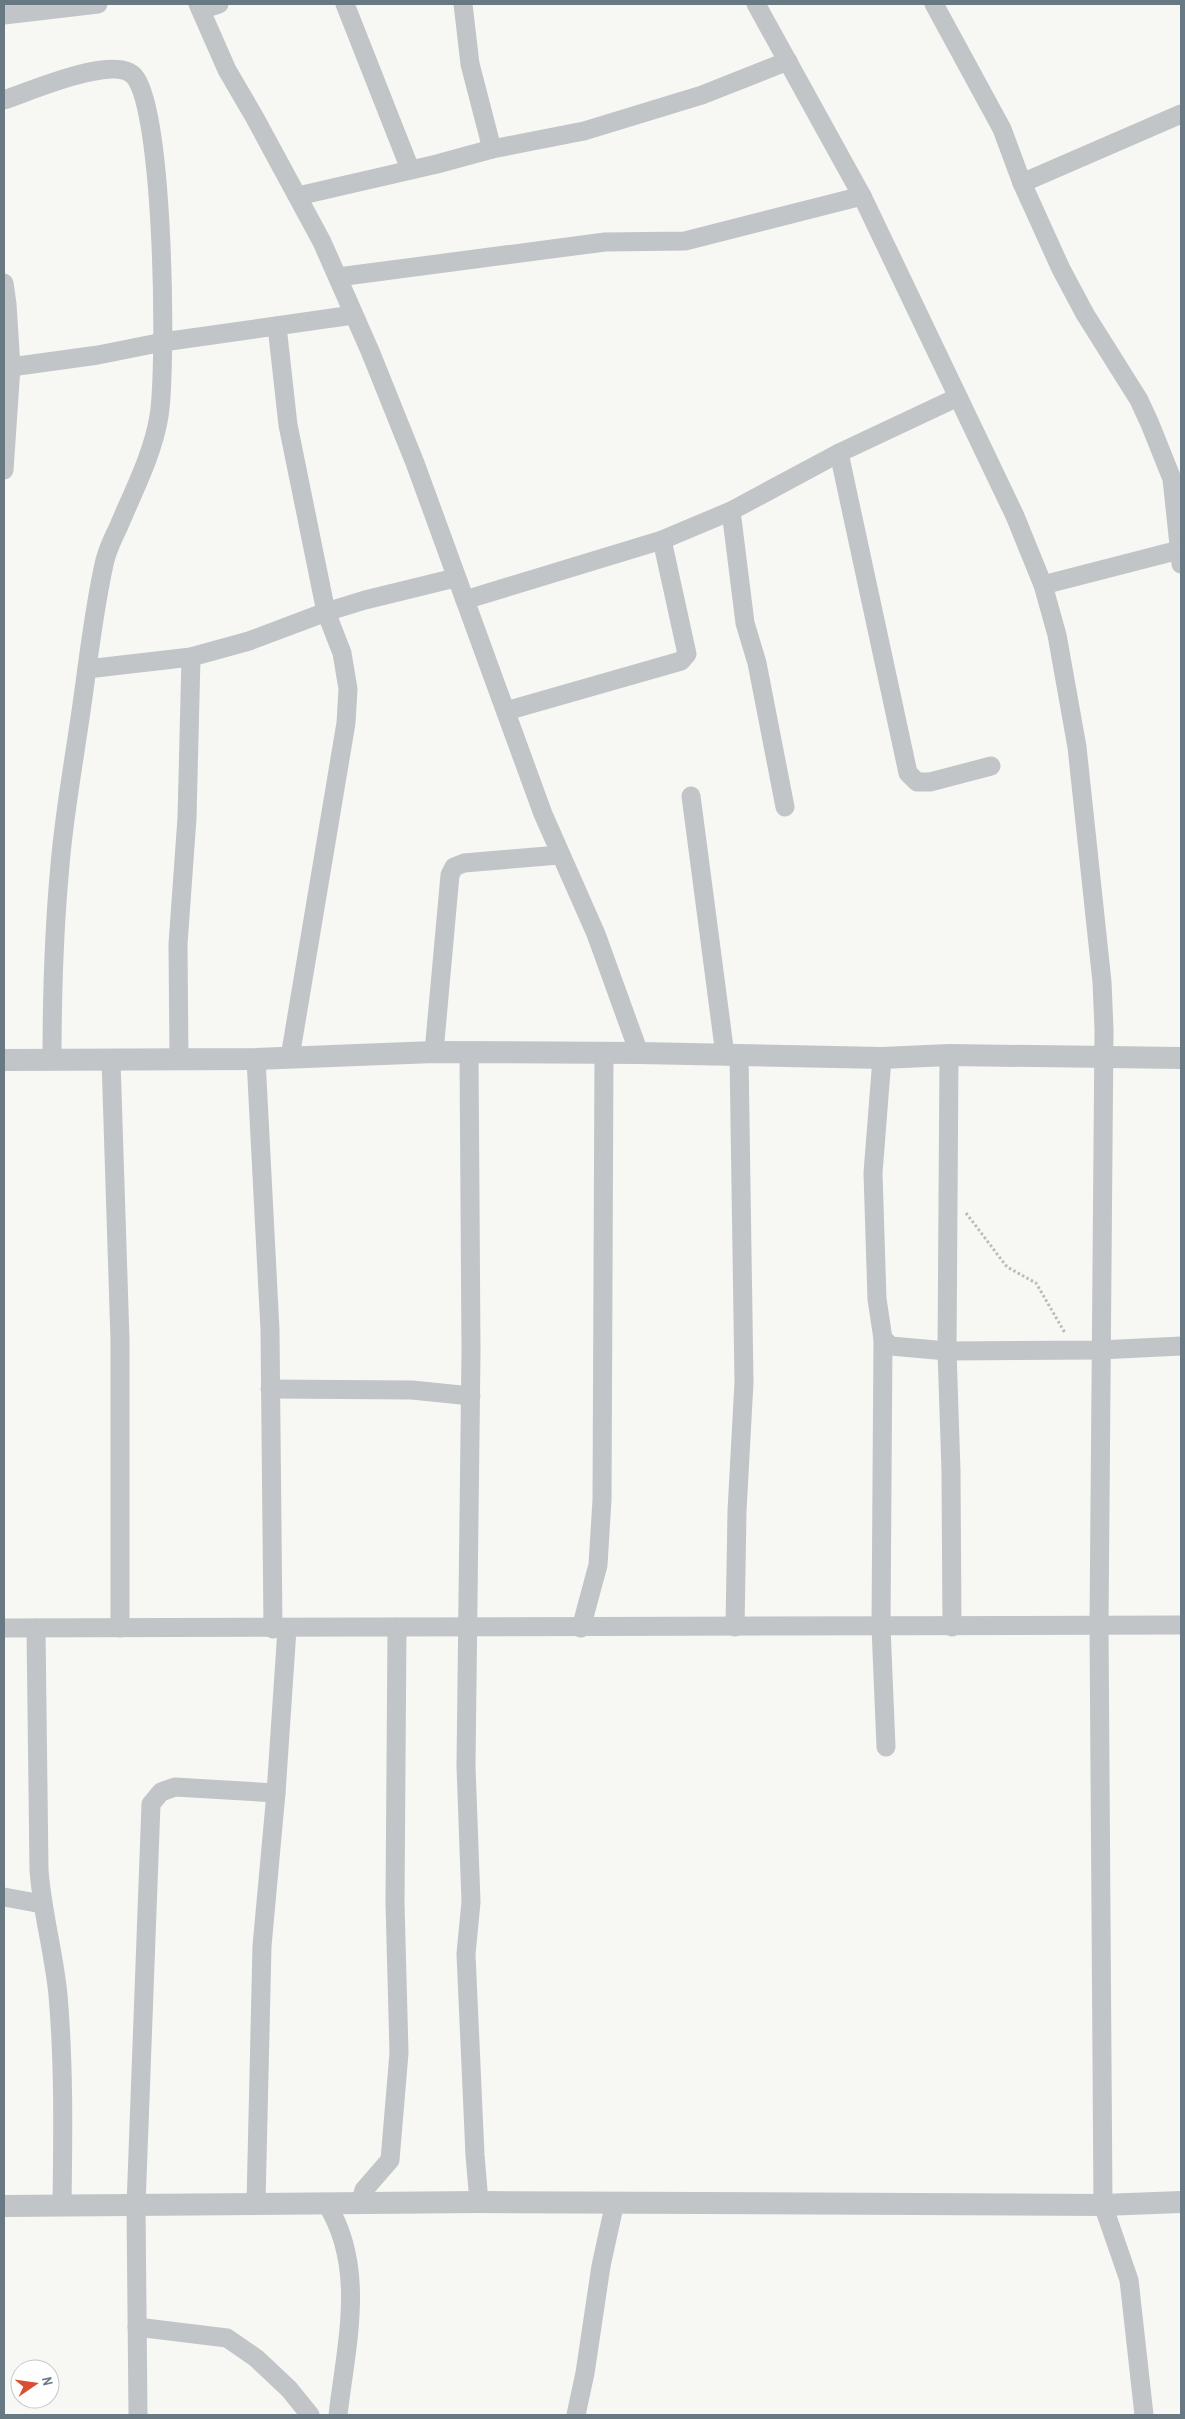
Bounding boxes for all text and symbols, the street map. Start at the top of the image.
north arrow [10,2359,60,2409]
text: N [38,2375,57,2387]

